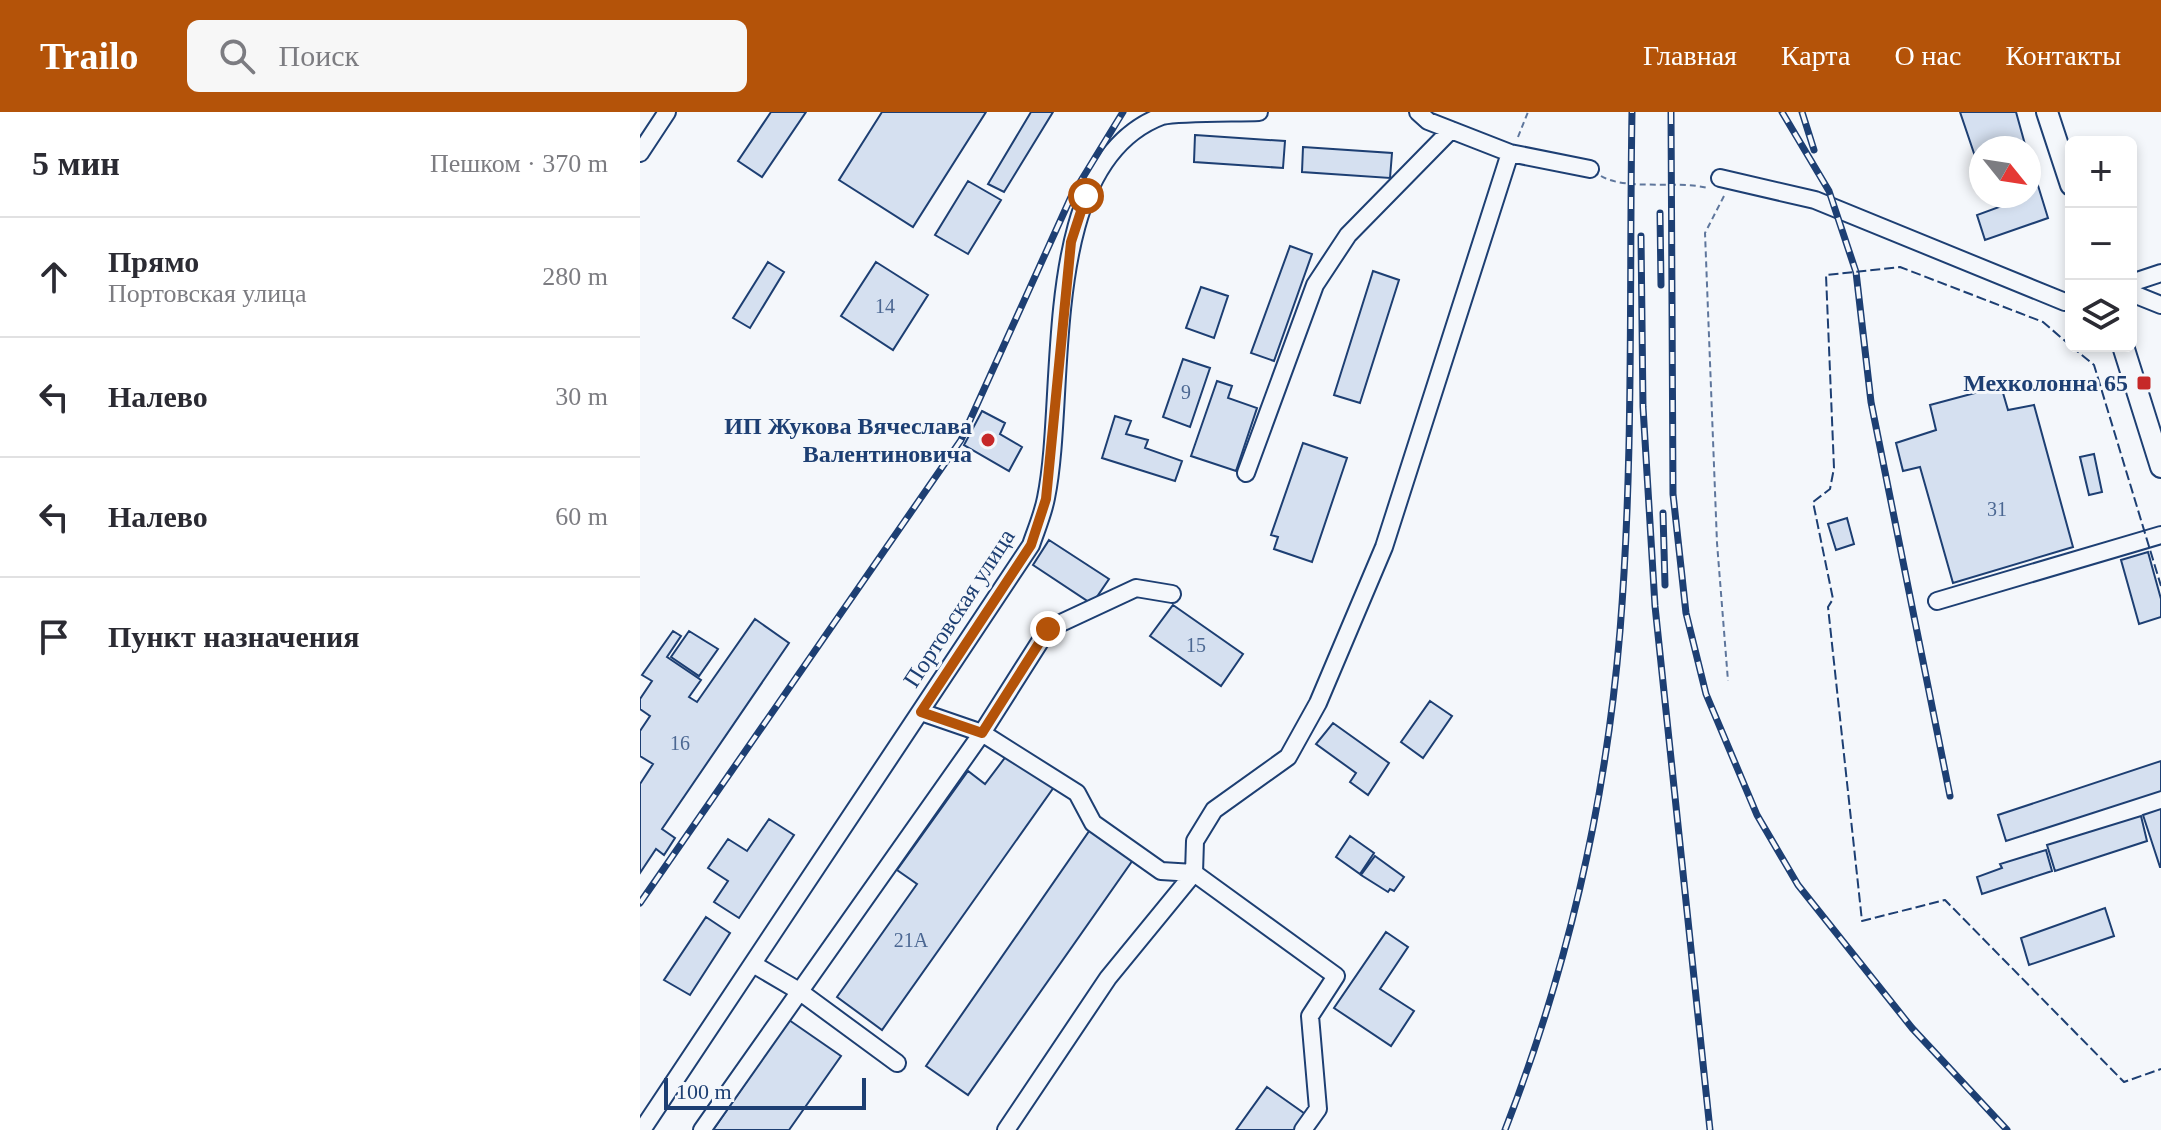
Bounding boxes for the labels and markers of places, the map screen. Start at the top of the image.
place label: Мехколонна 65 [1963,370,2128,396]
marker: Мехколонна 65 [2135,374,2153,392]
place label: ИП Жукова Вячеслава Валентиновича [724,413,972,467]
marker: ИП Жукова Вячеслава Валентиновича [979,431,997,449]

